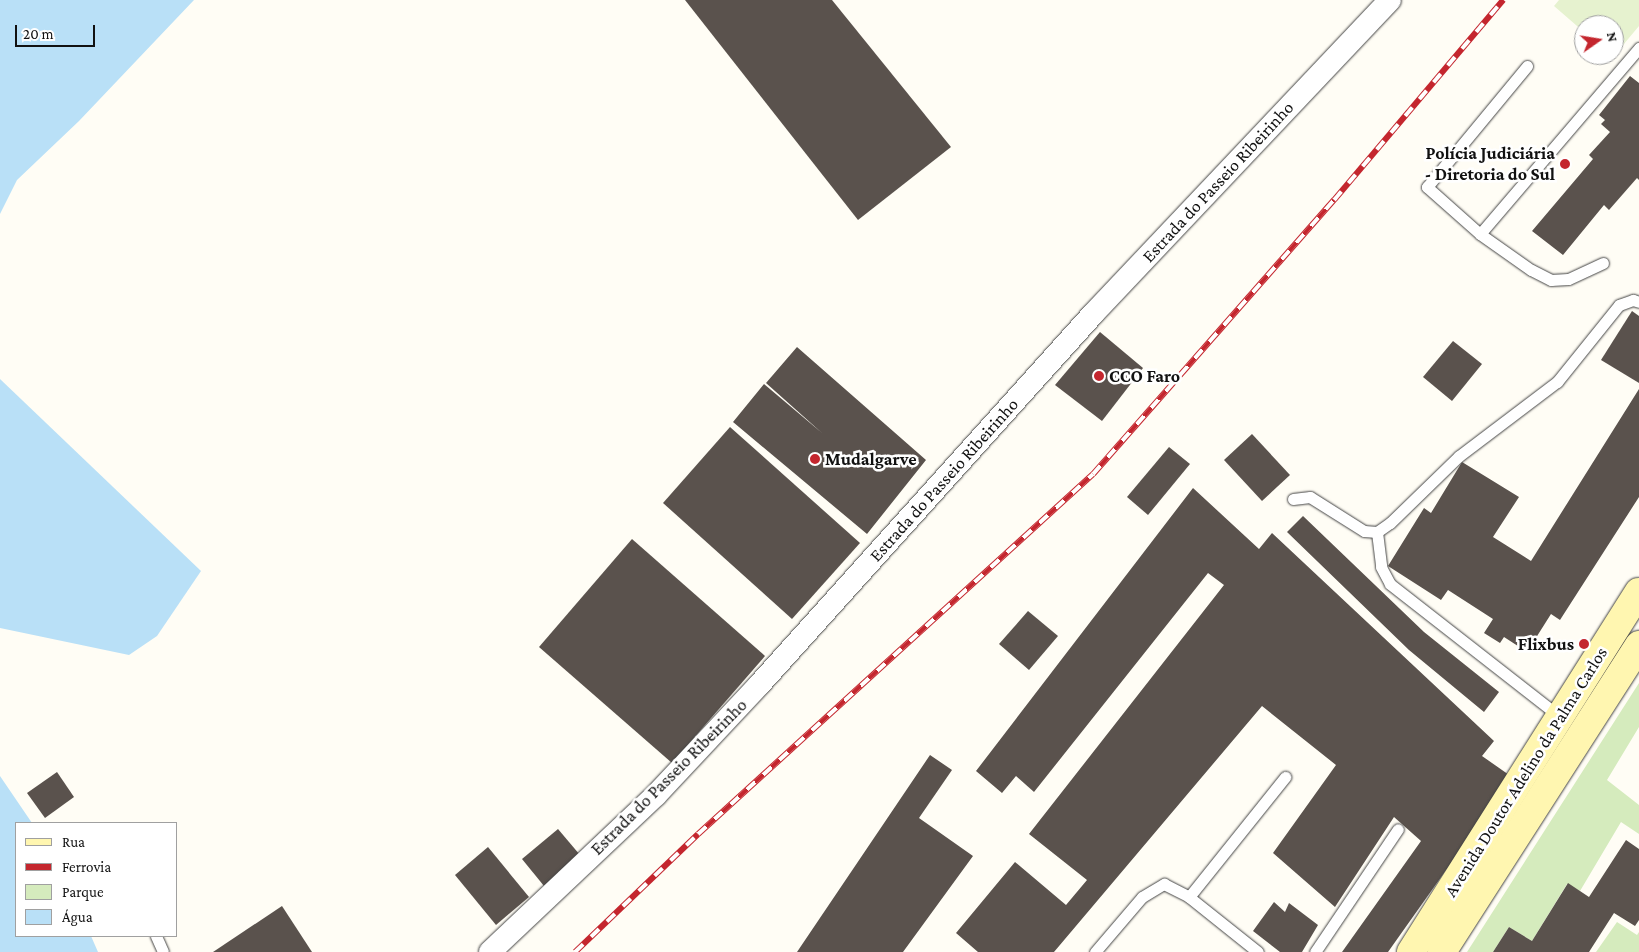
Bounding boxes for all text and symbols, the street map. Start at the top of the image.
scale bar [18,15,98,47]
north arrow [1574,15,1624,65]
text: 20 m [23,26,54,42]
text: N [1604,30,1622,43]
street label: Estrada do Passeio Ribeirinho [1138,97,1298,267]
place label: Polícia Judiciária - Diretoria do Sul [1424,143,1555,186]
marker: Polícia Judiciária - Diretoria do Sul [1559,158,1571,170]
place label: CCO Faro [1109,365,1180,387]
marker: CCO Faro [1093,370,1105,382]
street label: Estrada do Passeio Ribeirinho [865,394,1023,566]
place label: Mudalgarve [825,448,917,470]
marker: Mudalgarve [809,453,821,465]
place label: Flixbus [1518,633,1574,655]
marker: Flixbus [1578,638,1590,650]
street label: Avenida Doutor Adelino da Palma Carlos [1440,643,1612,901]
street label: Estrada do Passeio Ribeirinho [586,694,752,860]
legend [15,822,178,937]
text: Rua [62,834,85,850]
text: Ferrovia [62,859,111,875]
text: Parque [62,884,103,900]
text: Água [62,909,93,925]

